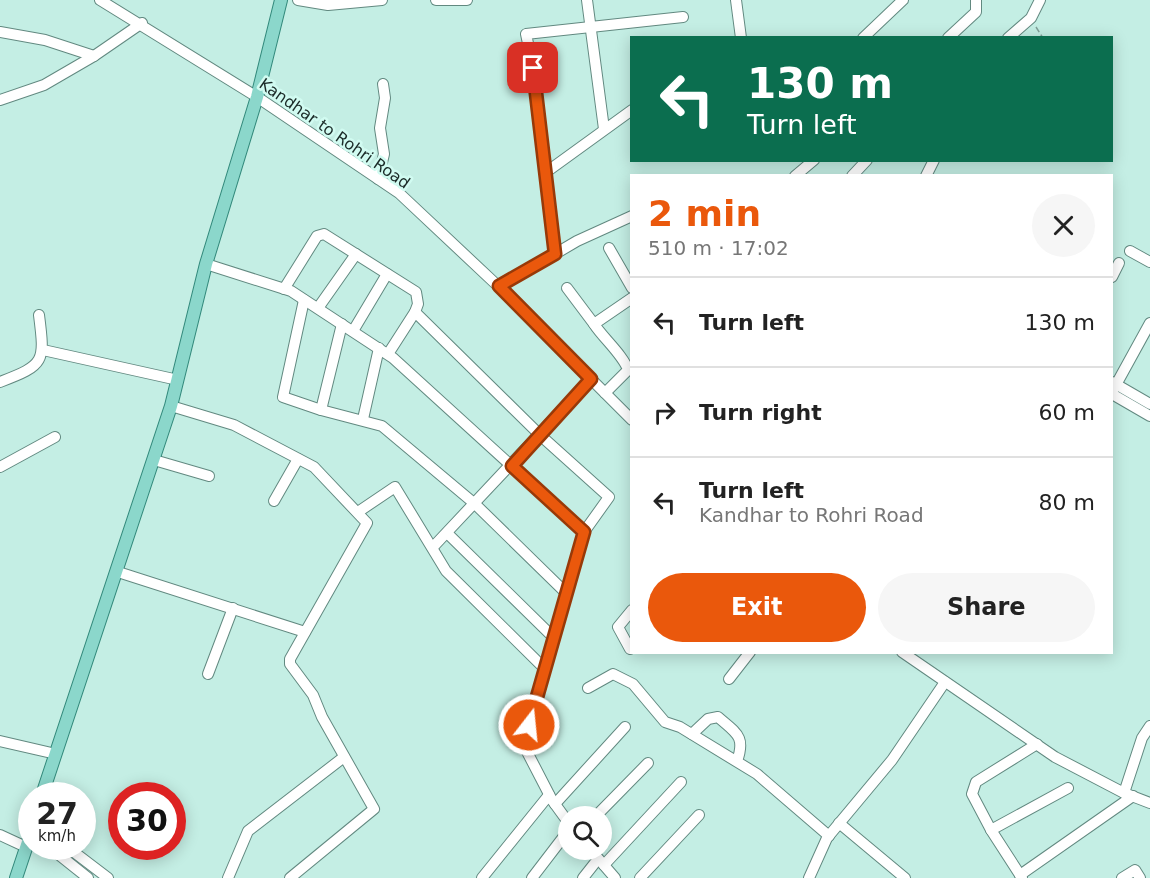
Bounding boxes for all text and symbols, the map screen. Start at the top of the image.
pin [507,42,558,93]
icon: arrive [516,51,549,84]
text: 130 m [747,59,893,108]
icon: left [648,60,726,138]
street label: Kandhar to Rohri Road [256,74,414,193]
text: Turn left [747,109,857,140]
text: 2 min [648,193,761,234]
button: close [1032,194,1095,257]
text: 510 m · 17:02 [648,236,789,260]
icon: left [648,306,681,339]
text: Turn left [699,310,804,335]
text: 130 m [1025,310,1095,335]
icon: right [648,396,681,429]
text: Turn right [699,400,822,425]
text: 60 m [1039,400,1095,425]
text: Turn left [699,478,804,503]
icon: left [648,486,681,519]
text: 80 m [1039,490,1095,515]
text: Kandhar to Rohri Road [699,503,924,527]
button: Exit [648,573,866,642]
button: Share [878,573,1095,642]
position arrow [497,693,561,757]
speed limit sign: 30 [108,782,186,860]
text: 27 [36,796,78,831]
map controls [558,806,612,860]
button: search [558,806,612,860]
text: km/h [38,827,76,845]

